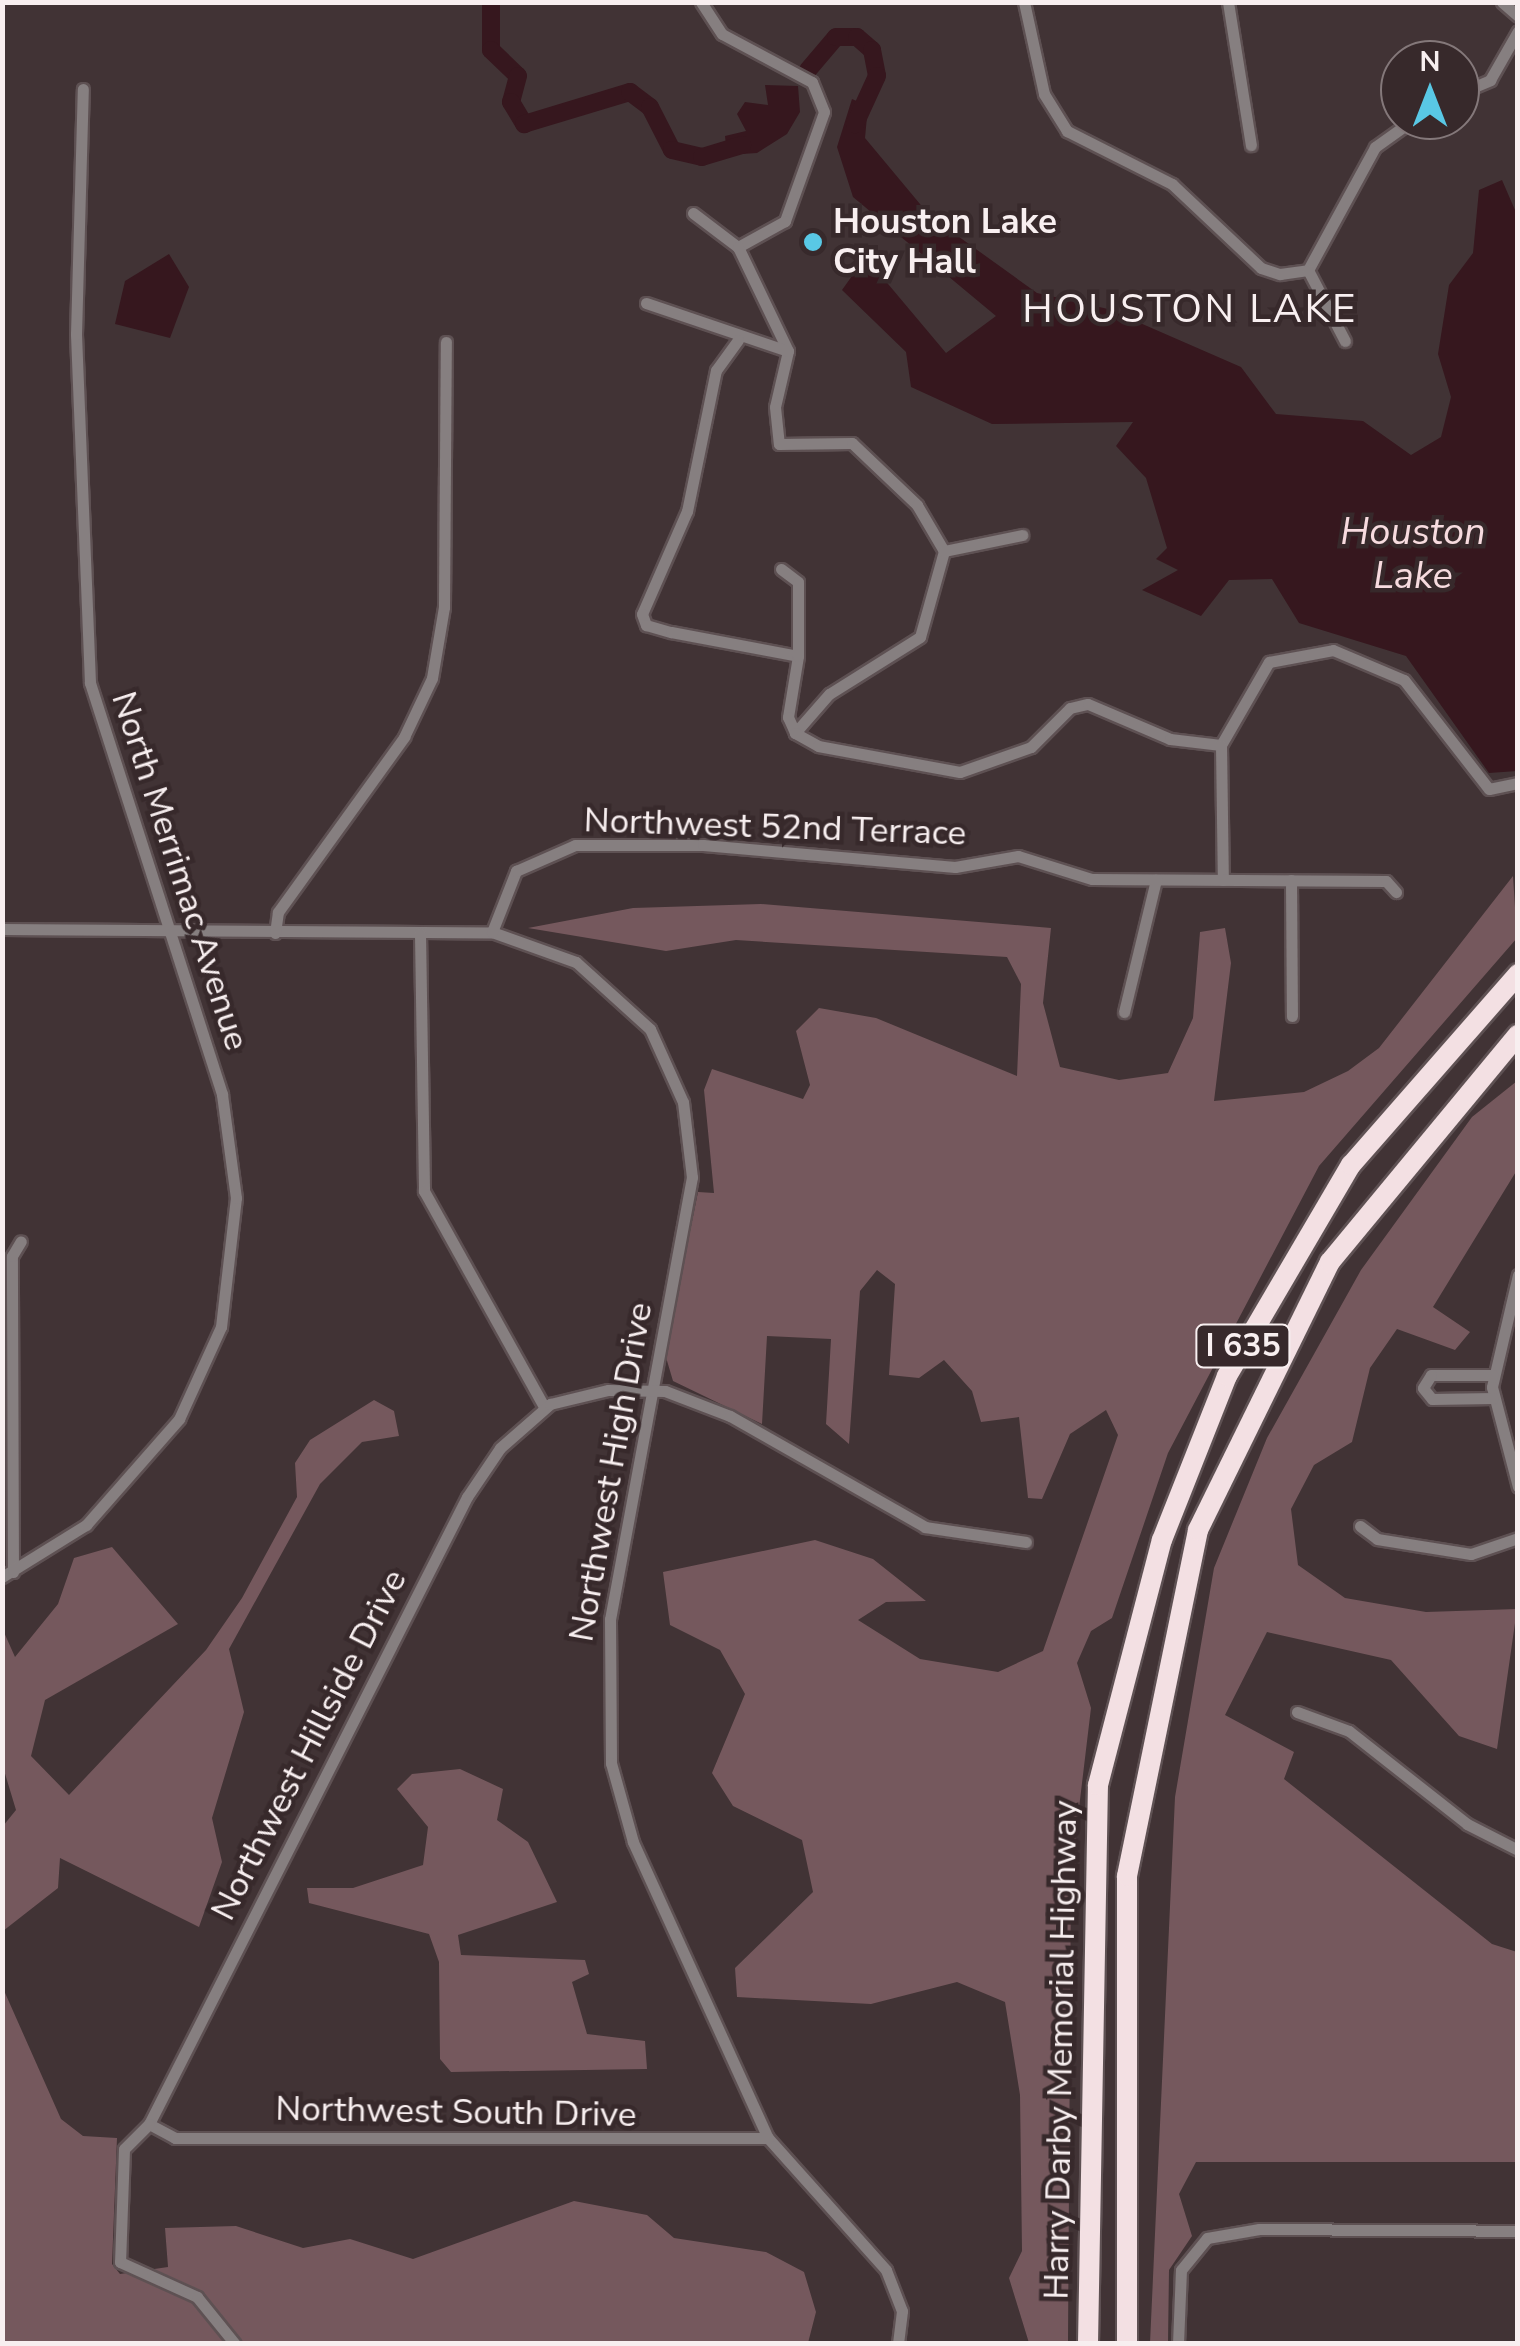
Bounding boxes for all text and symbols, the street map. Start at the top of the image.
north arrow [1380,40,1480,140]
text: N [1420,43,1440,81]
place label: Houston Lake City Hall [833,201,1057,283]
marker: Houston Lake City Hall [802,231,824,253]
district label: HOUSTON LAKE [1022,285,1358,333]
water label: Houston Lake [1340,509,1486,598]
street label: North Merrimac Avenue [102,686,258,1056]
street label: Northwest 52nd Terrace [583,799,967,855]
street label: Northwest High Drive [560,1299,662,1645]
road number: I 635 [1193,1319,1293,1373]
street label: Northwest Hillside Drive [202,1563,416,1927]
street label: Harry Darby Memorial Highway [1036,1800,1086,2300]
street label: Northwest South Drive [275,2088,637,2136]

